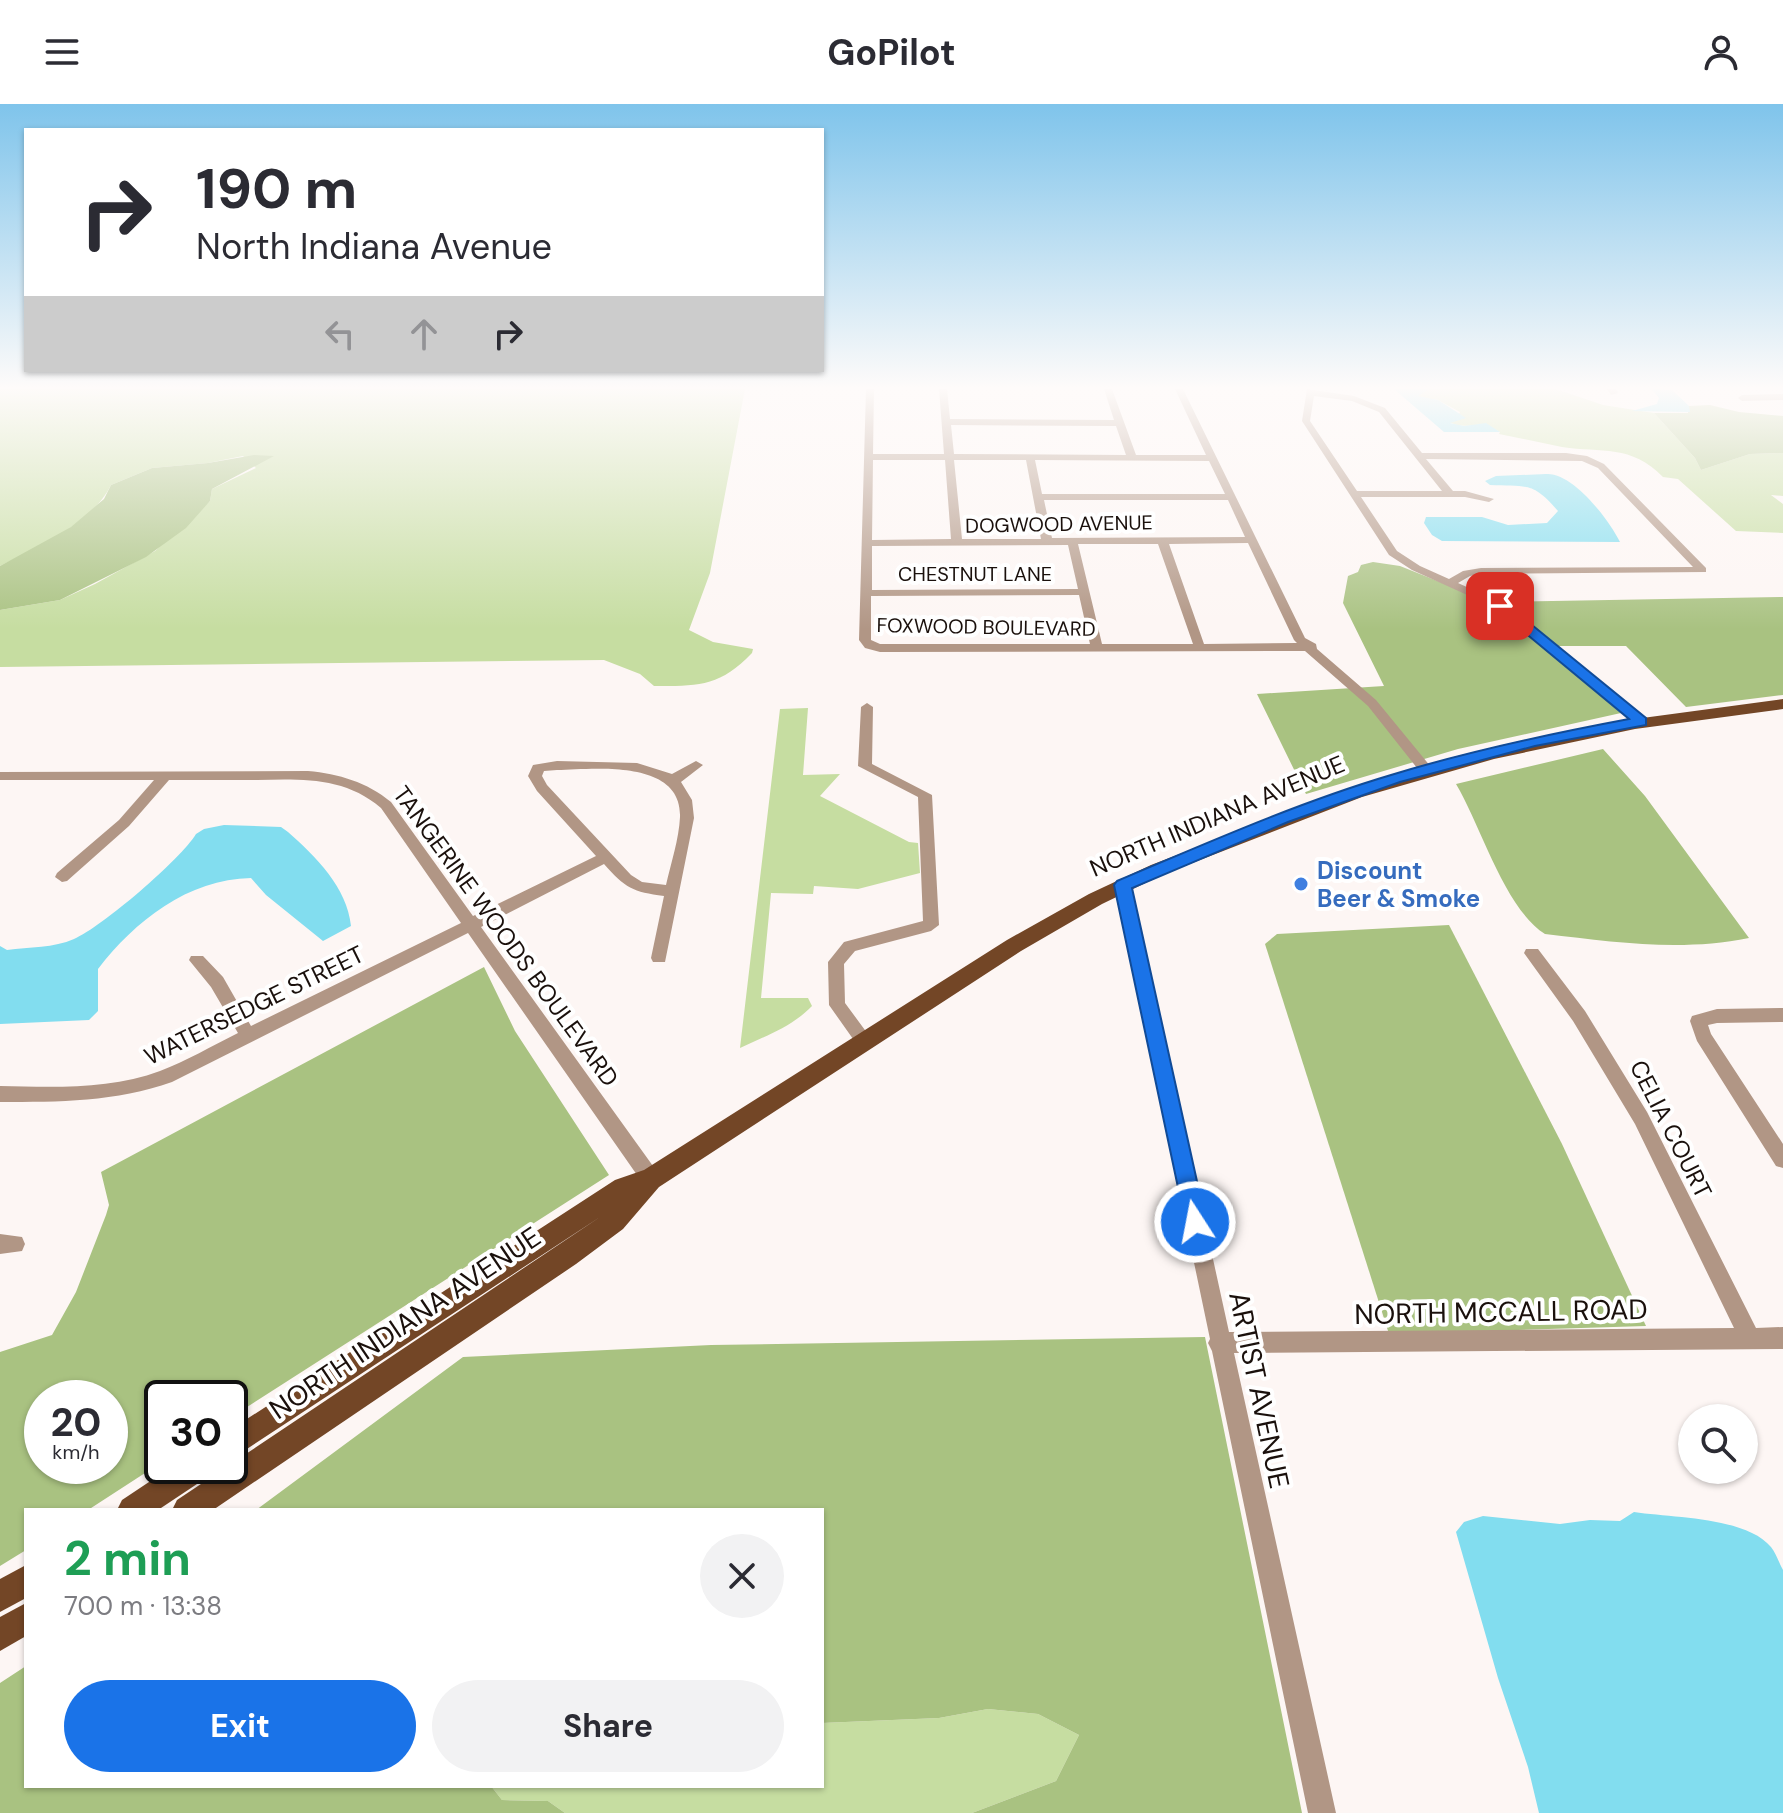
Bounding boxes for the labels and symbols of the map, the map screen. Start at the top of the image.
street label: DOGWOOD AVENUE [965,509,1153,539]
street label: CHESTNUT LANE [898,561,1052,587]
pin [1466,572,1534,640]
street label: FOXWOOD BOULEVARD [876,612,1096,642]
street label: NORTH INDIANA AVENUE [1085,748,1349,884]
street label: TANGERINE WOODS BOULEVARD [386,780,626,1092]
place label: Discount Beer & Smoke [1317,855,1480,914]
marker: Discount Beer & Smoke [1292,875,1310,893]
street label: WATERSEDGE STREET [139,938,369,1072]
street label: CELIA COURT [1623,1055,1719,1203]
position arrow [1153,1180,1237,1264]
street label: NORTH INDIANA AVENUE [262,1218,548,1428]
street label: ARTIST AVENUE [1220,1288,1298,1492]
street label: NORTH MCCALL ROAD [1354,1291,1648,1333]
speed limit sign: 30 [144,1380,248,1484]

